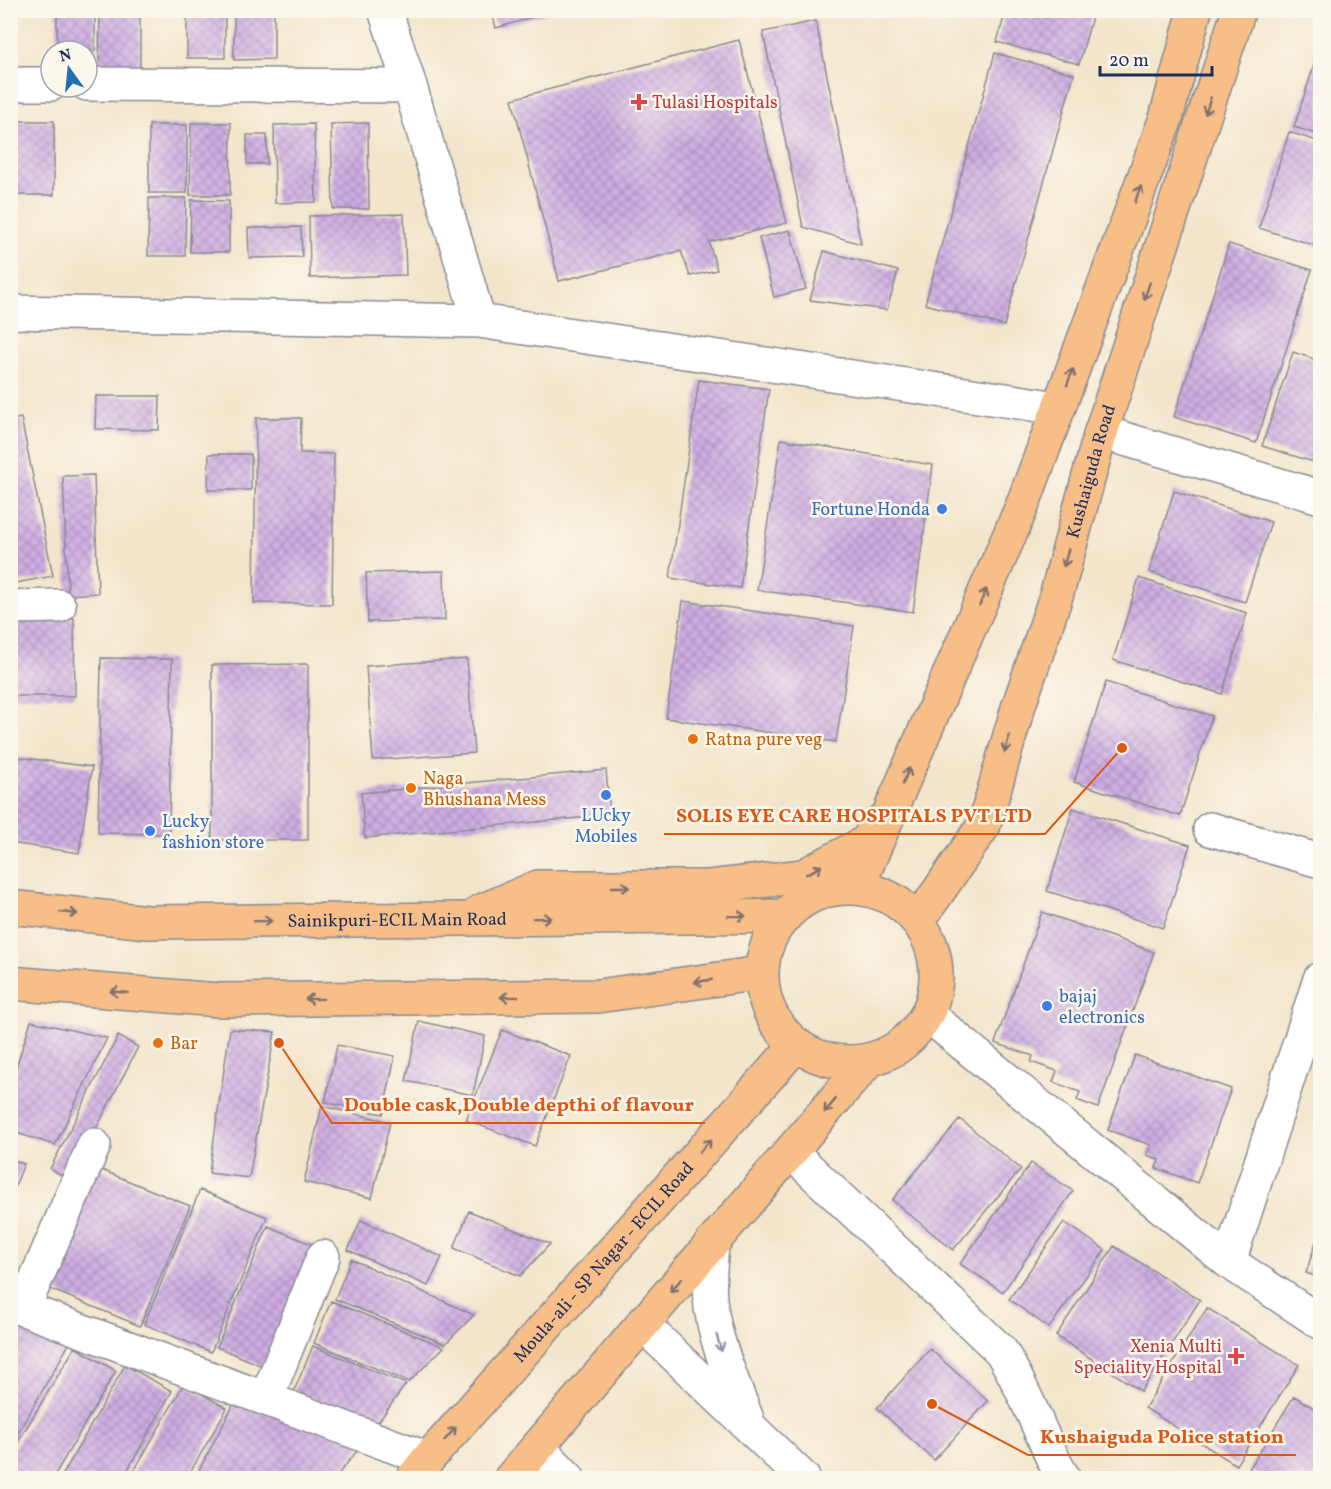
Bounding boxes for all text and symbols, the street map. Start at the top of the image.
north arrow [39,39,99,99]
scale bar [1100,39,1212,77]
text: N [57,44,74,69]
text: 20 m [1109,49,1149,74]
place label: Tulasi Hospitals [652,91,778,116]
marker: Tulasi Hospitals [630,93,648,111]
one-way arrow [1201,96,1212,115]
one-way arrow [1133,185,1144,204]
one-way arrow [1141,281,1152,300]
one-way arrow [1065,368,1076,387]
street label: Kushaiguda Road [1061,402,1123,541]
place label: Fortune Honda [811,498,930,523]
marker: Fortune Honda [935,502,949,516]
one-way arrow [1060,548,1071,567]
one-way arrow [978,589,989,607]
place label: Ratna pure veg [705,728,822,753]
marker: Ratna pure veg [686,732,700,746]
one-way arrow [1001,734,1012,753]
place label: Naga Bhushana Mess [423,767,546,813]
one-way arrow [900,768,912,786]
marker: Naga Bhushana Mess [404,781,418,795]
marker: LUcky Mobiles [599,788,613,802]
callout: SOLIS EYE CARE HOSPITALS PVT LTD [664,796,1045,834]
text: SOLIS EYE CARE HOSPITALS PVT LTD [676,803,1032,831]
place label: LUcky Mobiles [575,804,637,850]
place label: Lucky fashion store [162,810,264,856]
marker: Lucky fashion store [143,824,157,838]
one-way arrow [805,864,822,876]
one-way arrow [610,881,630,893]
one-way arrow [58,908,78,919]
street label: Sainikpuri-ECIL Main Road [287,908,507,935]
one-way arrow [727,910,747,922]
one-way arrow [532,912,552,924]
one-way arrow [253,915,273,926]
one-way arrow [693,976,713,987]
place label: bajaj electronics [1059,985,1145,1031]
one-way arrow [110,986,130,997]
one-way arrow [499,991,519,1003]
one-way arrow [304,993,324,1005]
marker: bajaj electronics [1040,999,1054,1013]
place label: Bar [170,1032,198,1057]
marker: Bar [151,1036,165,1050]
callout: Double cask,Double depthi of flavour [332,1085,705,1123]
text: Double cask,Double depthi of flavour [344,1092,695,1120]
one-way arrow [824,1098,837,1114]
one-way arrow [698,1139,712,1154]
street label: Moula-ali - SP Nagar - ECIL Road [508,1157,701,1369]
one-way arrow [669,1277,683,1292]
one-way arrow [714,1333,725,1352]
place label: Xenia Multi Speciality Hospital [1074,1335,1222,1381]
marker: Xenia Multi Speciality Hospital [1227,1347,1245,1365]
callout: Kushaiguda Police station [1028,1417,1296,1455]
text: Kushaiguda Police station [1040,1424,1284,1452]
one-way arrow [443,1426,457,1441]

